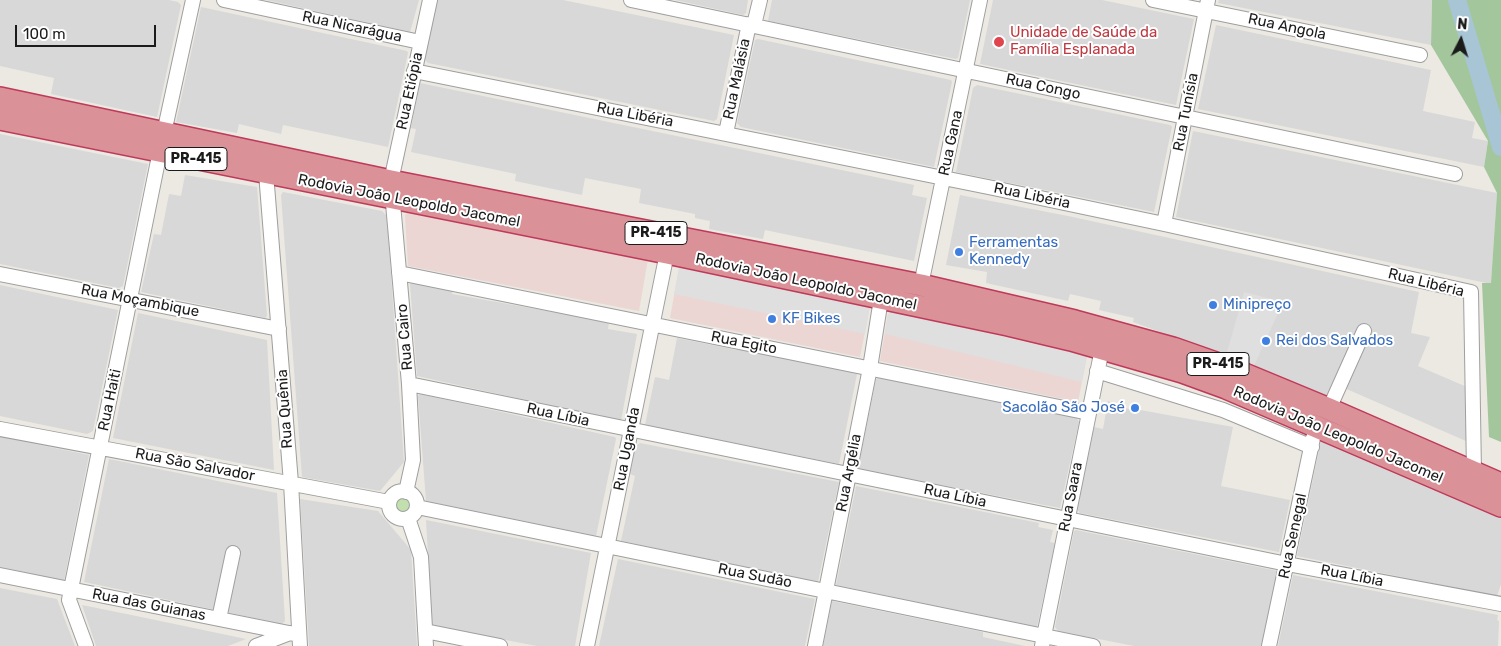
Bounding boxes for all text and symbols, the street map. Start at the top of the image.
street label: Rua Nicarágua [300,8,404,46]
street label: Rua Angola [1246,10,1328,44]
scale bar [18,15,159,47]
north arrow [1436,15,1486,65]
text: N [1457,16,1468,33]
place label: Unidade de Saúde da Família Esplanada [1010,24,1157,59]
text: 100 m [23,25,65,43]
marker: Unidade de Saúde da Família Esplanada [992,35,1006,49]
street label: Rua Malásia [720,37,754,121]
street label: Rua Etiópia [393,51,427,131]
street label: Rua Congo [1004,70,1082,104]
street label: Rua Tunísia [1170,71,1202,153]
street label: Rua Libéria [595,99,675,131]
street label: Rua Gana [935,109,967,177]
road number: PR-415 [165,148,227,170]
street label: Rodovia João Leopoldo Jacomel [296,171,522,231]
street label: Rua Libéria [992,179,1072,213]
road number: PR-415 [625,222,687,244]
place label: Ferramentas Kennedy [969,234,1058,269]
marker: Ferramentas Kennedy [953,246,965,258]
street label: Rodovia João Leopoldo Jacomel [694,250,918,314]
street label: Rua Libéria [1386,265,1466,301]
street label: Rua Moçambique [79,281,201,321]
place label: Minipreço [1223,296,1291,314]
marker: Minipreço [1207,299,1219,311]
street label: Rua Cairo [393,303,417,371]
place label: KF Bikes [782,310,841,328]
marker: KF Bikes [766,313,778,325]
street label: Rua Egito [709,328,779,358]
place label: Rei dos Salvados [1276,332,1393,350]
marker: Rei dos Salvados [1260,335,1272,347]
road number: PR-415 [1187,352,1249,376]
street label: Rua Haiti [95,367,125,433]
street label: Rua Quênia [273,369,297,449]
street label: Rodovia João Leopoldo Jacomel [1231,383,1445,487]
place label: Sacolão São José [1002,399,1125,417]
street label: Rua Líbia [525,400,591,430]
marker: Sacolão São José [1129,402,1141,414]
street label: Rua Uganda [610,406,644,492]
street label: Rua Argélia [833,432,865,514]
street label: Rua São Salvador [134,445,256,485]
street label: Rua Saara [1055,461,1087,533]
street label: Rua Líbia [922,481,988,511]
street label: Rua Senegal [1275,492,1311,580]
street label: Rua Sudão [716,560,794,592]
street label: Rua Líbia [1319,561,1385,591]
street label: Rua das Guianas [91,585,207,625]

